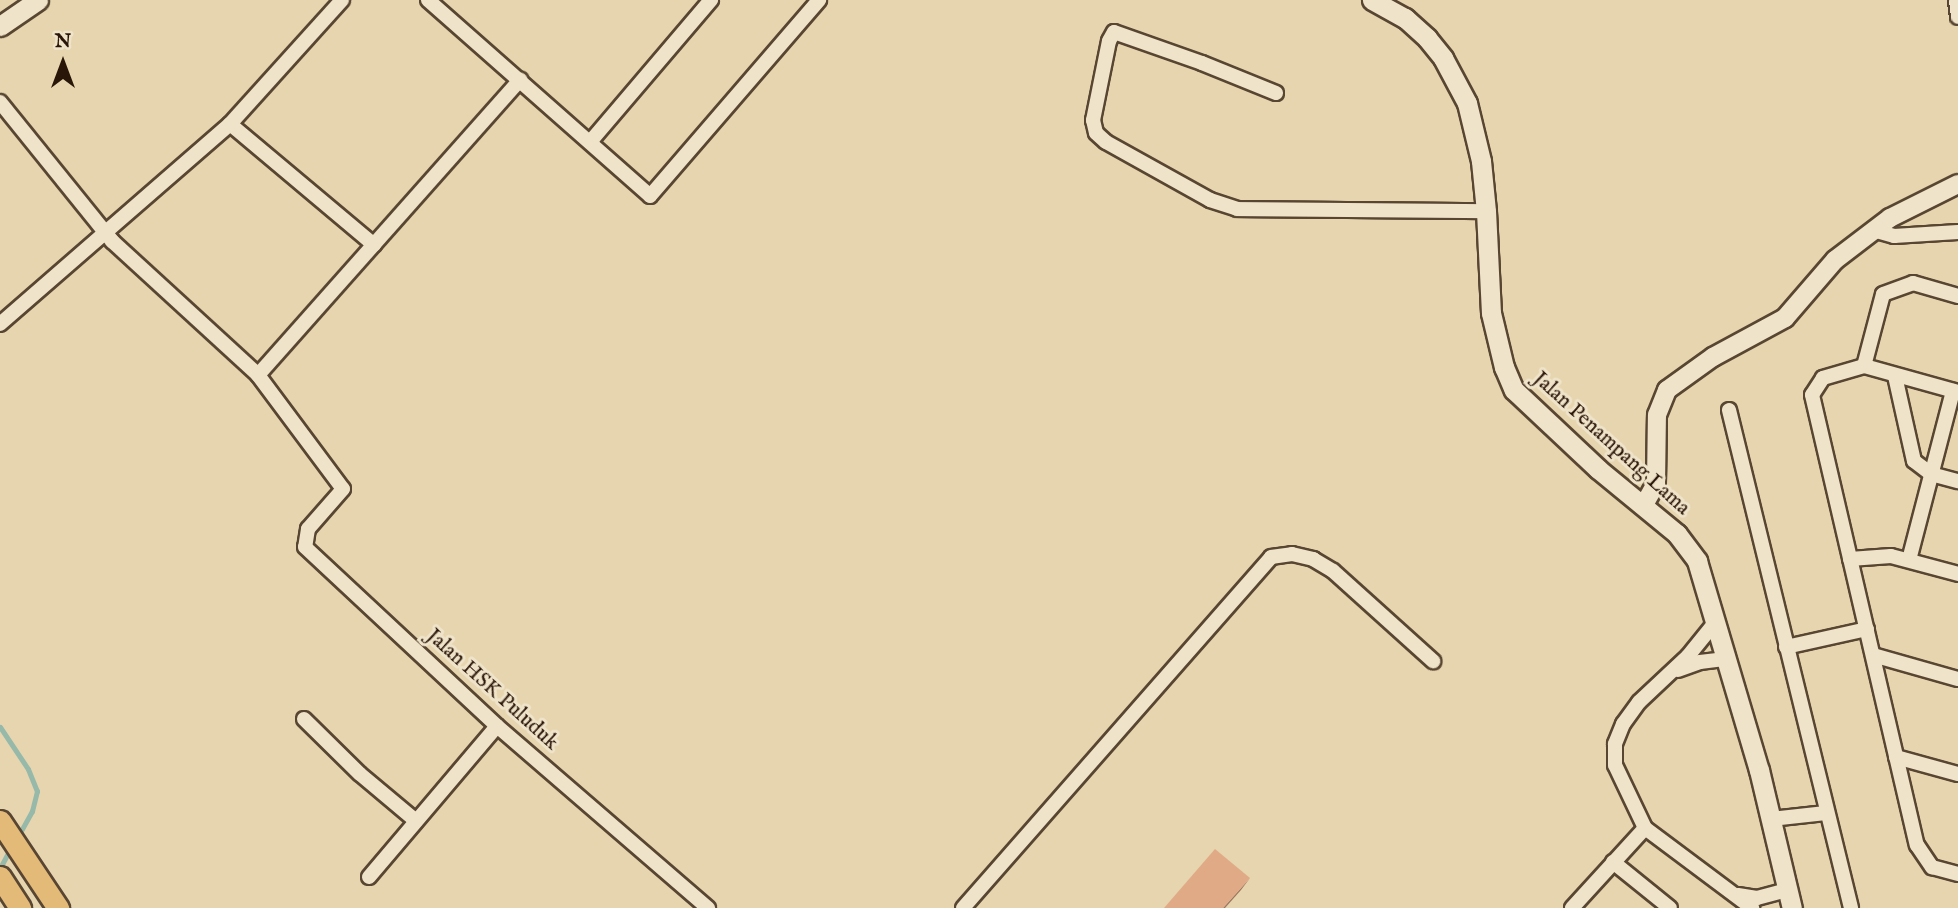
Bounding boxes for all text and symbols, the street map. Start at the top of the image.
north arrow [28,28,98,98]
text: N [55,30,71,54]
street label: Jalan Penampang Lama [1527,367,1695,521]
street label: Jalan HSK Puluduk [421,624,563,756]

